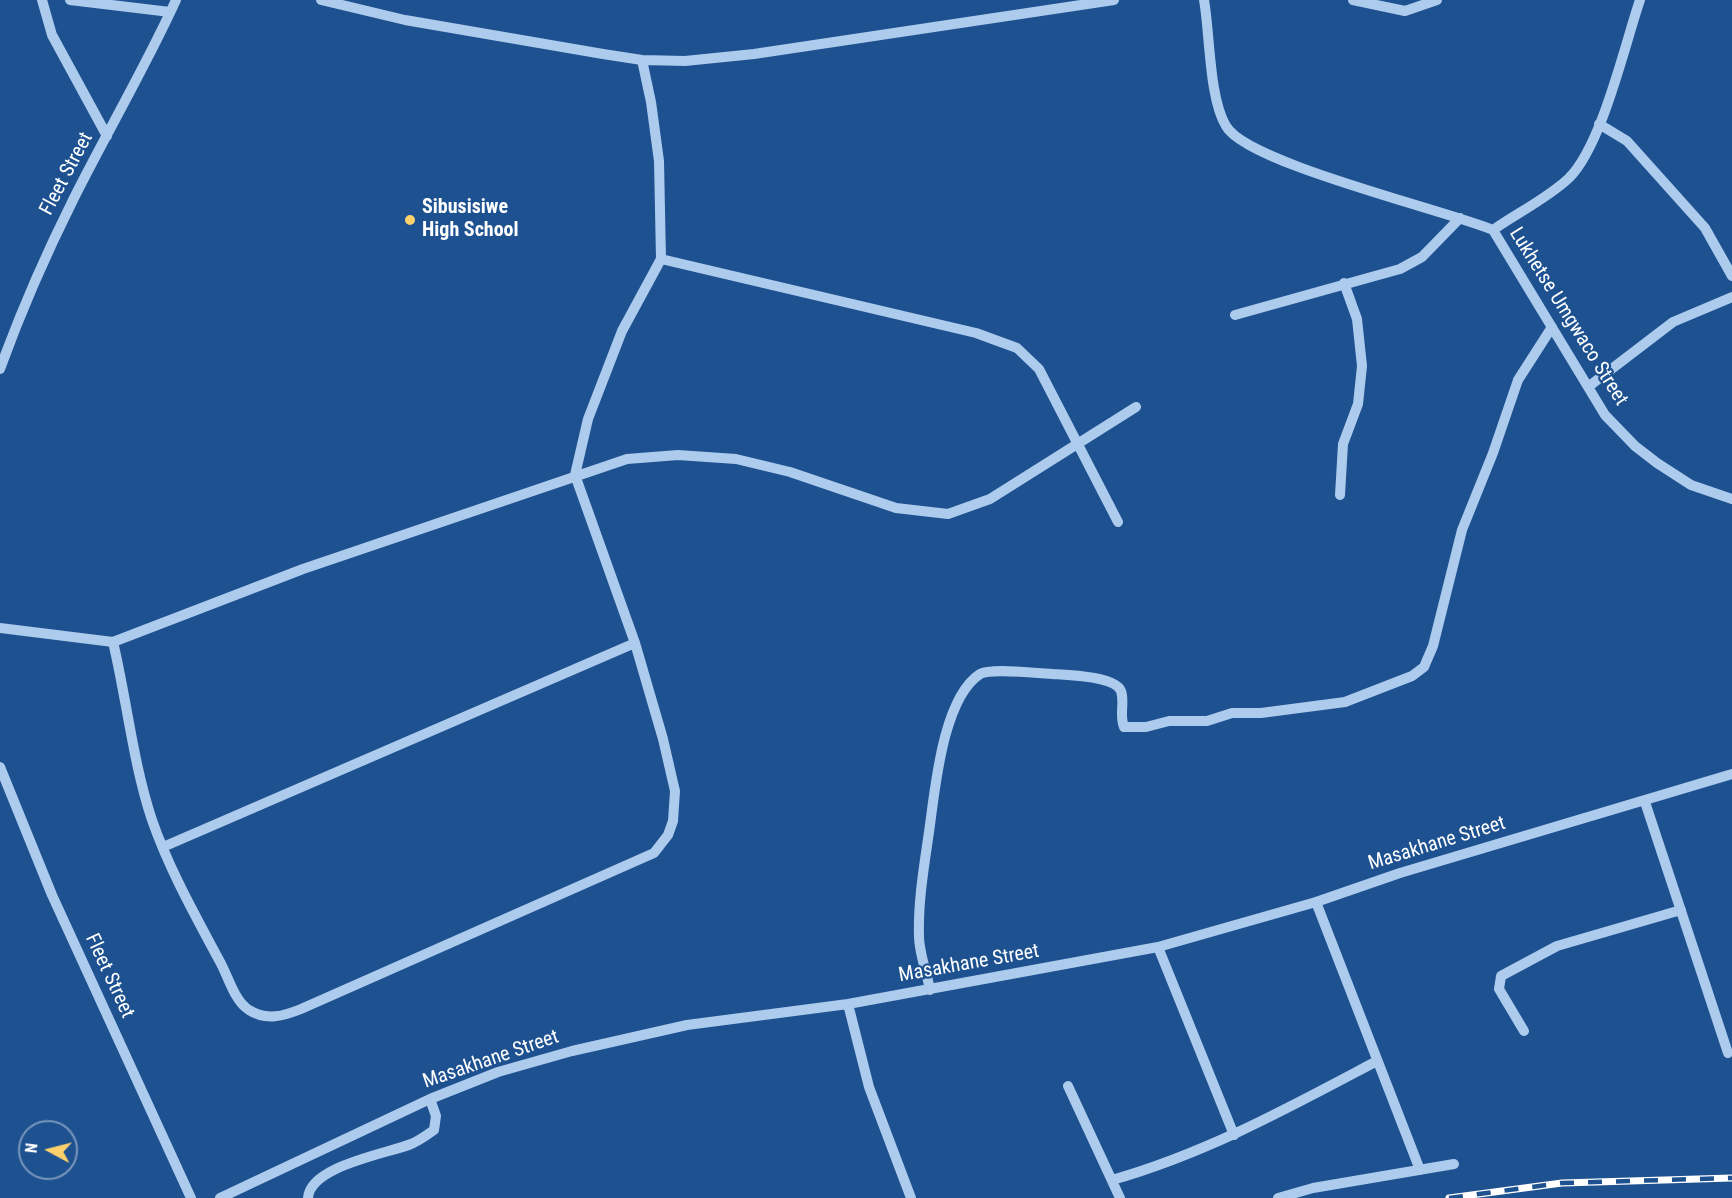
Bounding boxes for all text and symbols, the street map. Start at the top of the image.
street label: Fleet Street [35,128,99,220]
place label: Sibusisiwe High School [422,196,519,243]
marker: Sibusisiwe High School [403,213,417,227]
street label: Lukhetse Umgwaco Street [1503,224,1633,410]
street label: Masakhane Street [1366,812,1508,876]
street label: Fleet Street [79,930,139,1022]
street label: Masakhane Street [897,940,1041,988]
street label: Masakhane Street [420,1026,562,1094]
north arrow [18,1120,78,1180]
text: N [22,1142,42,1154]

